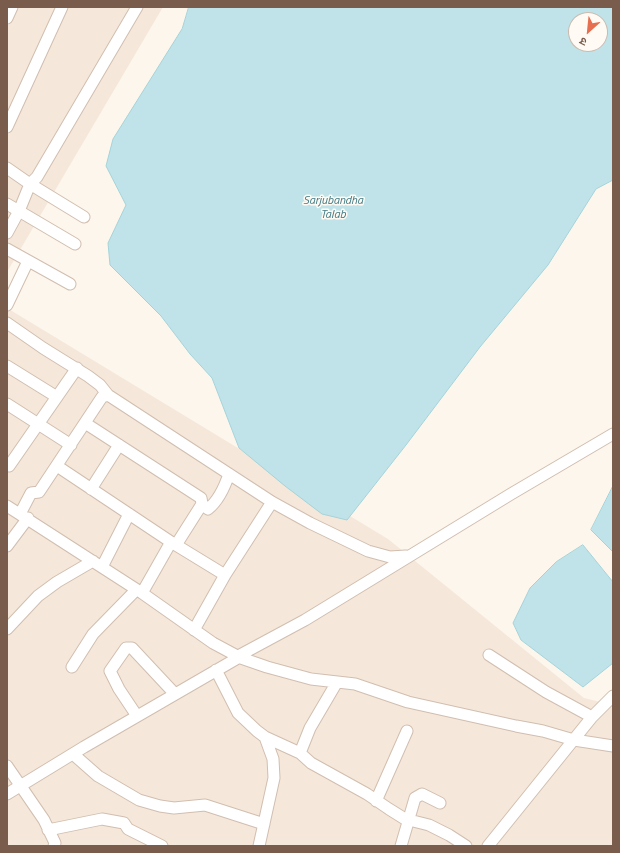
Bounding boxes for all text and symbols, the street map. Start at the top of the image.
north arrow [568,12,608,52]
text: उ [577,33,590,50]
water label: Sarjubandha Talab [303,194,363,222]

